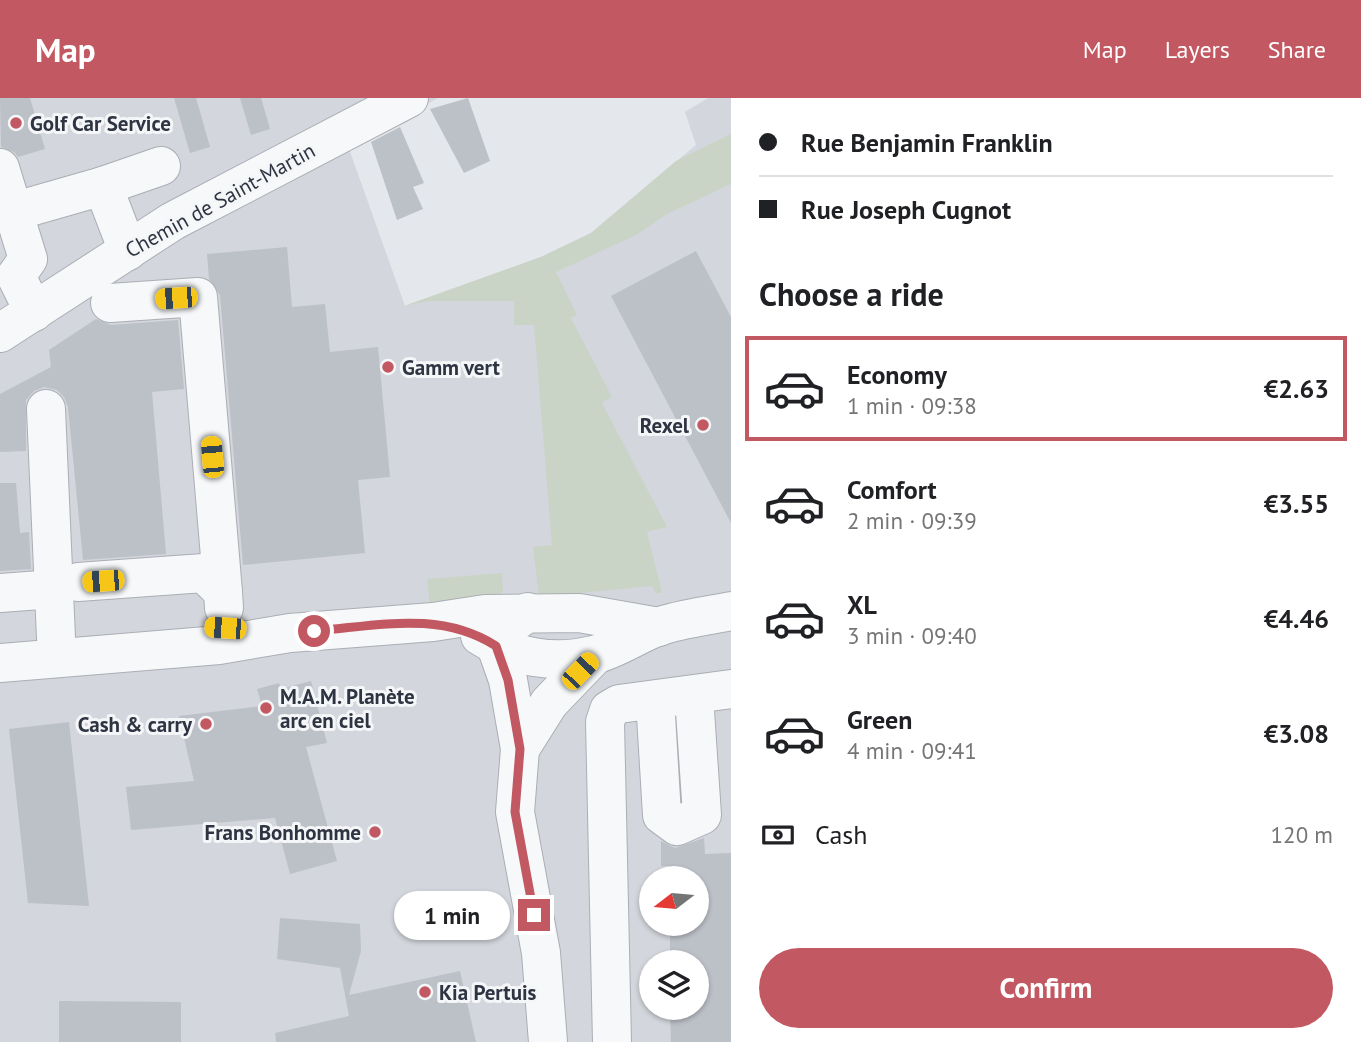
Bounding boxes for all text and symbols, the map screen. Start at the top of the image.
text: Map [35,28,96,71]
text: Map [1083,34,1127,65]
text: Layers [1165,34,1230,65]
text: Share [1268,34,1326,65]
place label: Golf Car Service [30,110,171,137]
marker: Golf Car Service [8,115,24,131]
text: Rue Benjamin Franklin [801,126,1053,159]
street label: Chemin de Saint-Martin [120,137,320,263]
text: Rue Joseph Cugnot [801,193,1011,226]
text: Choose a ride [759,273,944,315]
car [155,286,198,310]
place label: Gamm vert [402,354,500,381]
icon: car [763,357,826,420]
text: Economy [847,358,947,391]
marker: Gamm vert [380,359,396,375]
text: €2.63 [1264,372,1329,405]
text: 1 min · 09:38 [847,391,977,420]
place label: Rexel [640,412,690,439]
marker: Rexel [695,417,711,433]
car [200,435,225,479]
icon: car [763,472,826,535]
text: Comfort [847,473,937,506]
text: €3.55 [1264,487,1329,520]
text: 2 min · 09:39 [847,506,977,535]
car [82,569,125,593]
icon: car [763,587,826,650]
text: XL [847,588,877,621]
text: €4.46 [1264,602,1329,635]
route start [298,615,330,647]
car [204,616,247,640]
text: 3 min · 09:40 [847,621,977,650]
car [558,649,603,693]
place label: M.A.M. Planète arc en ciel [280,683,415,734]
marker: M.A.M. Planète arc en ciel [258,700,274,716]
icon: car [763,702,826,765]
text: Green [847,703,912,736]
place label: Cash & carry [78,711,193,738]
marker: Cash & carry [198,716,214,732]
text: €3.08 [1264,717,1329,750]
text: 4 min · 09:41 [847,736,977,765]
icon: cash [759,816,797,854]
text: Cash [815,818,867,851]
place label: Frans Bonhomme [205,819,361,846]
text: 120 m [1271,820,1333,849]
marker: Frans Bonhomme [367,824,383,840]
north arrow [639,866,709,936]
map controls [639,866,709,1020]
callout: 1 min [394,890,510,940]
route end [518,899,550,931]
text: 1 min [424,901,480,930]
button: Confirm [759,948,1333,1028]
button: layers [639,950,709,1020]
place label: Kia Pertuis [439,979,537,1006]
marker: Kia Pertuis [417,984,433,1000]

